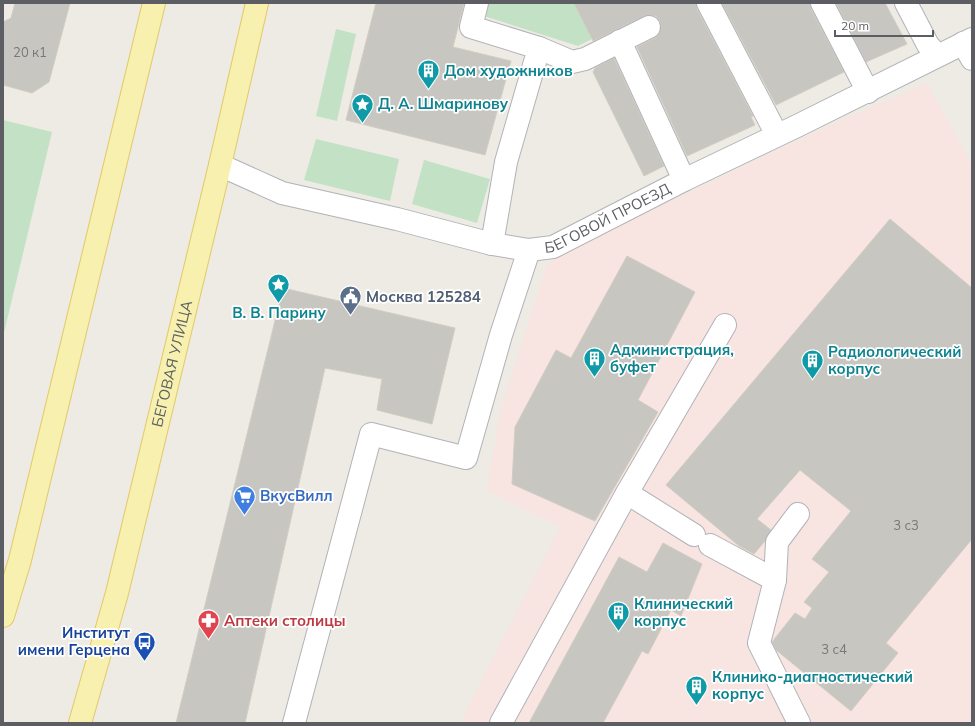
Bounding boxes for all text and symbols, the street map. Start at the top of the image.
scale bar [835,12,933,38]
text: 20 m [841,18,869,33]
house number: 20 к1 [13,44,47,60]
building icon: Дом художников [415,58,441,91]
place label: Дом художников [444,61,573,80]
place icon: Д. А. Шмаринову [350,91,376,124]
place label: Д. А. Шмаринову [378,94,509,113]
street label: БЕГОВОЙ ПРОЕЗД [543,179,673,257]
place icon: В. В. Парину [266,271,292,304]
public building icon: Москва 125284 [337,284,363,317]
place label: Москва 125284 [366,287,481,306]
street label: БЕГОВАЯ УЛИЦА [147,298,196,429]
place label: В. В. Парину [232,303,326,322]
place label: Администрация, буфет [610,340,734,376]
place label: Радиологический корпус [828,342,961,378]
building icon: Администрация, буфет [582,346,608,379]
building icon: Радиологический корпус [800,348,826,381]
supermarket icon: ВкусВилл [231,483,257,516]
place label: ВкусВилл [260,486,333,505]
house number: 3 с3 [893,517,919,533]
place label: Клинический корпус [634,594,733,630]
building icon: Клинический корпус [605,600,631,633]
pharmacy icon: Аптеки столицы [196,608,222,641]
place label: Аптеки столицы [224,611,346,630]
place label: Институт имени Герцена [18,623,131,659]
bus stop icon: Институт имени Герцена [132,629,158,662]
house number: 3 с4 [821,641,847,657]
place label: Клинико-диагностический корпус [712,667,913,703]
building icon: Клинико-диагностический корпус [683,673,709,706]

